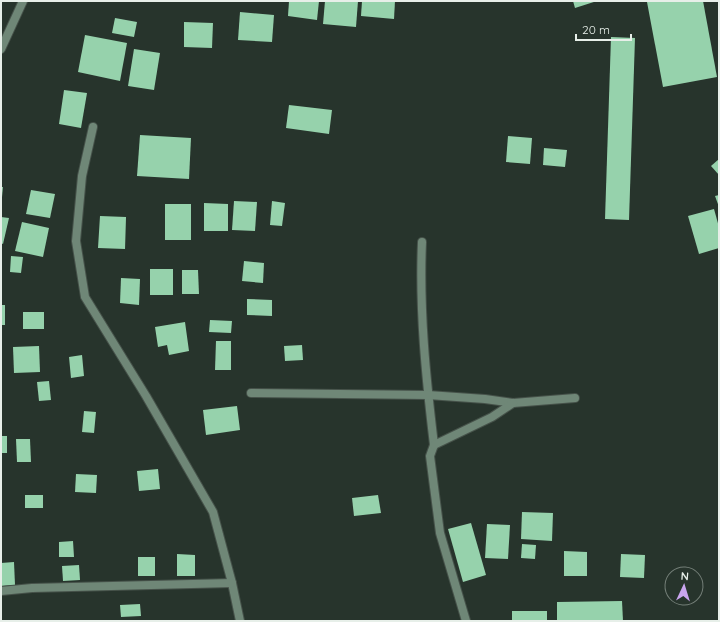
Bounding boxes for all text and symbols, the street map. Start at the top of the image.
scale bar [576,16,631,42]
text: 20 m [582,22,610,37]
north arrow [664,566,704,606]
text: N [680,569,689,583]

